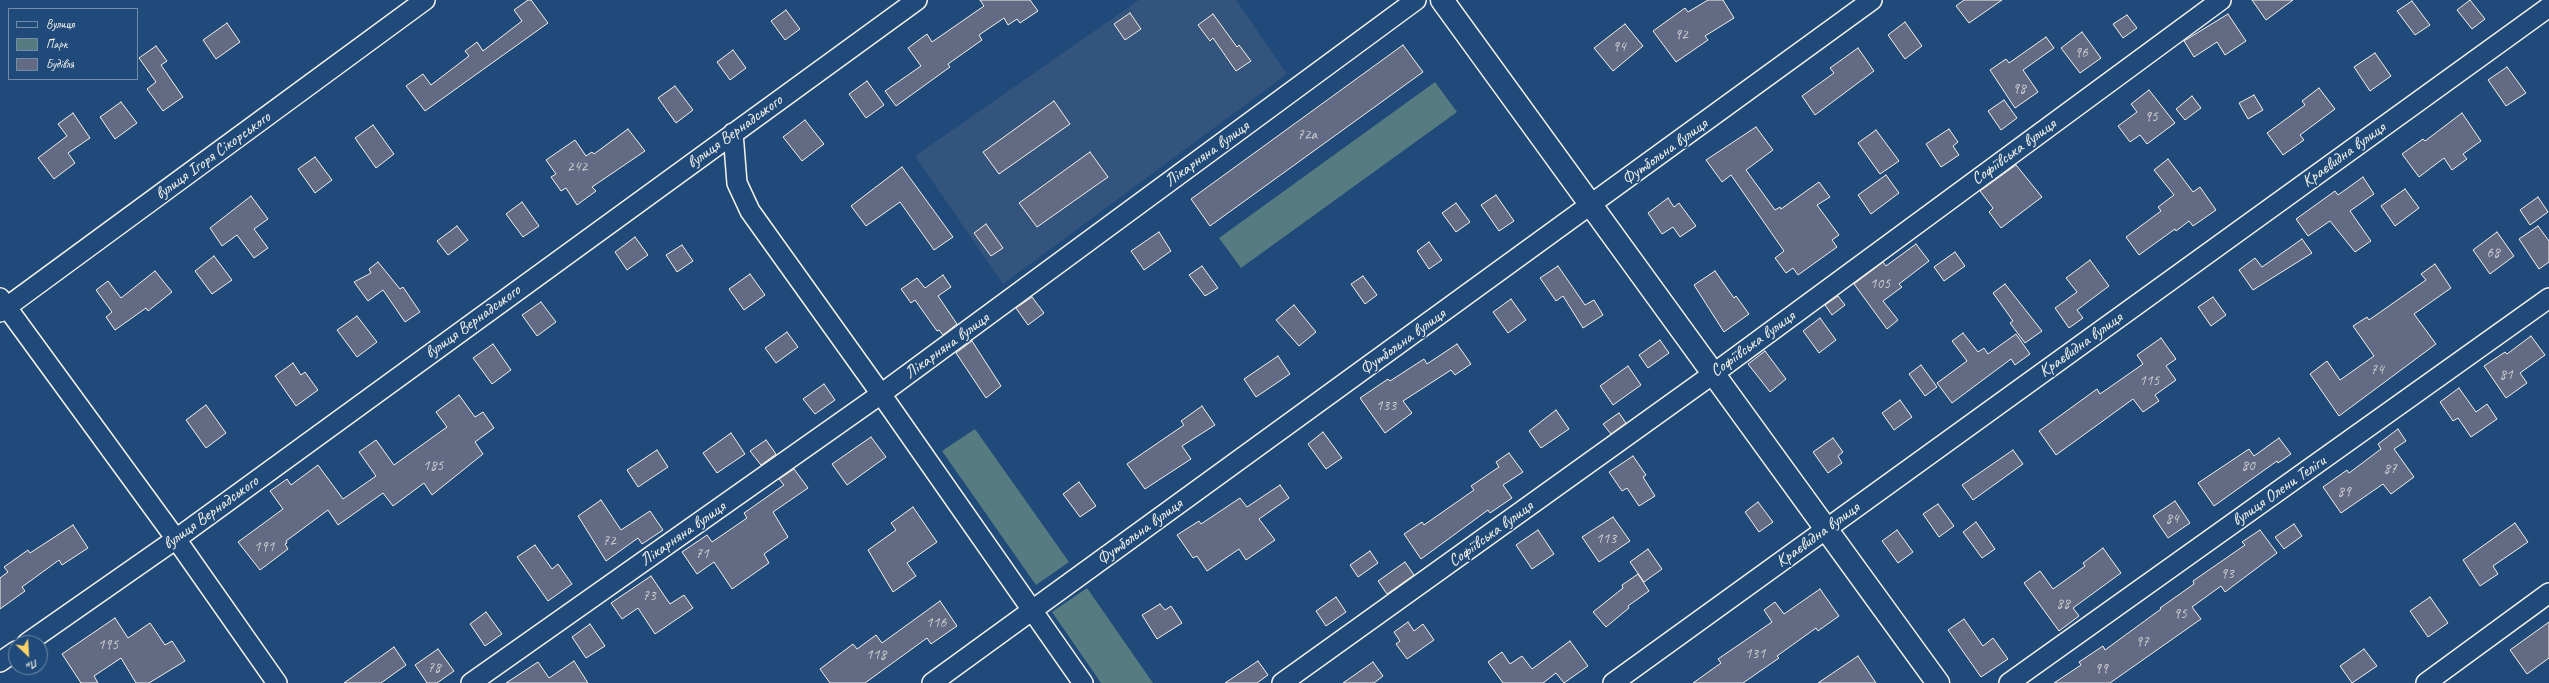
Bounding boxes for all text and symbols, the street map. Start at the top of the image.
legend [8,8,138,80]
text: Вулиця [46,16,74,32]
house number: 92 [1674,26,1688,44]
text: Парк [46,36,67,52]
house number: 94 [1612,38,1626,56]
house number: 96 [2074,44,2088,62]
text: Будівля [46,56,74,72]
house number: 98 [2012,80,2026,98]
street label: вулиця Вернадського [683,90,787,174]
street label: вулиця Ігоря Сікорського [151,107,275,205]
house number: 95 [2144,108,2158,126]
street label: Футбольна вулиця [1618,114,1712,190]
street label: Софіївська вулиця [1968,114,2060,190]
street label: Лікарняна вулиця [1161,116,1253,192]
street label: Краєвидна вулиця [2298,118,2390,192]
house number: 72а [1297,126,1317,144]
house number: 242 [567,158,587,176]
house number: 68 [2486,244,2500,262]
house number: 105 [1870,275,1890,293]
street label: вулиця Вернадського [421,280,525,364]
street label: Футбольна вулиця [1356,304,1450,380]
street label: Софіївська вулиця [1707,306,1799,382]
street label: Лікарняна вулиця [901,308,993,384]
street label: Краєвидна вулиця [2035,308,2127,382]
house number: 74 [2370,361,2384,379]
house number: 81 [2499,366,2513,384]
house number: 115 [2139,372,2159,390]
house number: 133 [1376,397,1396,415]
street label: вулиця Олени Теліги [2228,451,2330,531]
house number: 185 [423,457,443,475]
house number: 80 [2241,457,2255,475]
house number: 87 [2383,460,2397,478]
street label: вулиця Вернадського [159,471,263,555]
house number: 89 [2337,483,2351,501]
street label: Футбольна вулиця [1093,494,1187,570]
street label: Софіївська вулиця [1445,496,1537,572]
street label: Лікарняна вулиця [636,497,730,571]
street label: Краєвидна вулиця [1772,498,1864,572]
house number: 84 [2165,510,2179,528]
house number: 113 [1596,530,1616,548]
house number: 72 [602,532,616,550]
house number: 191 [254,538,274,556]
house number: 71 [695,545,709,563]
house number: 93 [2220,565,2234,583]
house number: 73 [642,587,656,605]
house number: 88 [2056,595,2070,613]
house number: 95 [2173,605,2187,623]
house number: 116 [926,614,946,632]
house number: 97 [2135,633,2149,651]
north arrow [8,635,48,675]
house number: 195 [98,636,118,654]
house number: 131 [1745,645,1765,663]
house number: 118 [866,646,886,664]
text: Пн [24,656,41,674]
house number: 78 [427,659,441,677]
house number: 99 [2094,660,2108,678]

